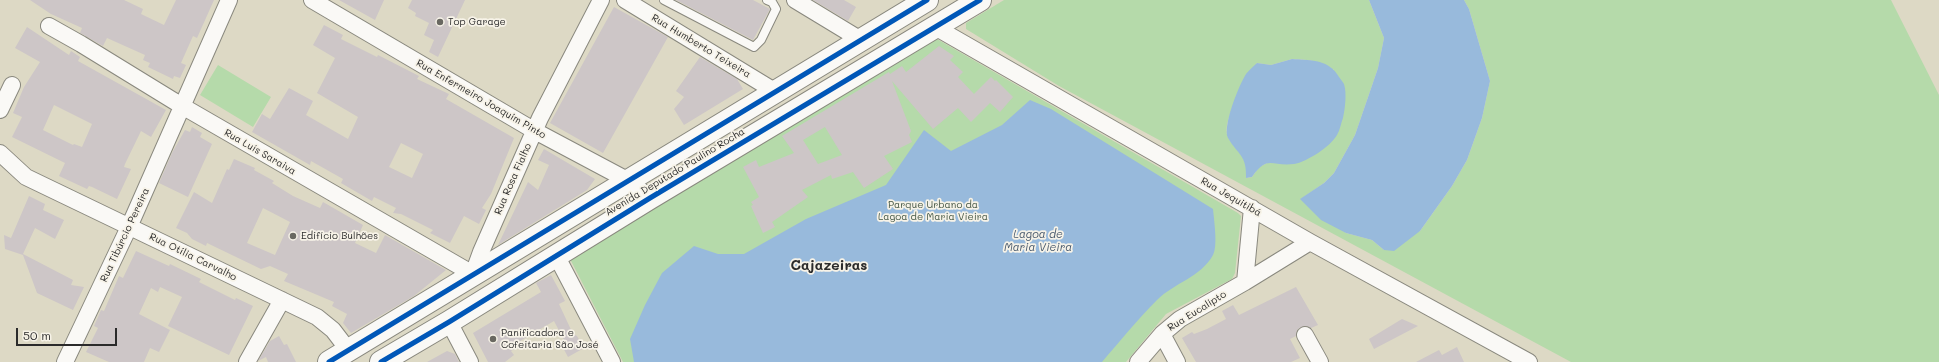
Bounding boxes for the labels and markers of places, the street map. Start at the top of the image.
place label: Top Garage [448,16,506,28]
marker: Top Garage [435,17,445,27]
place label: Edifício Bulhões [301,230,378,242]
marker: Edifício Bulhões [288,231,298,241]
place label: Panificadora e Cofeitaria São José [501,327,599,350]
marker: Panificadora e Cofeitaria São José [488,334,498,344]

